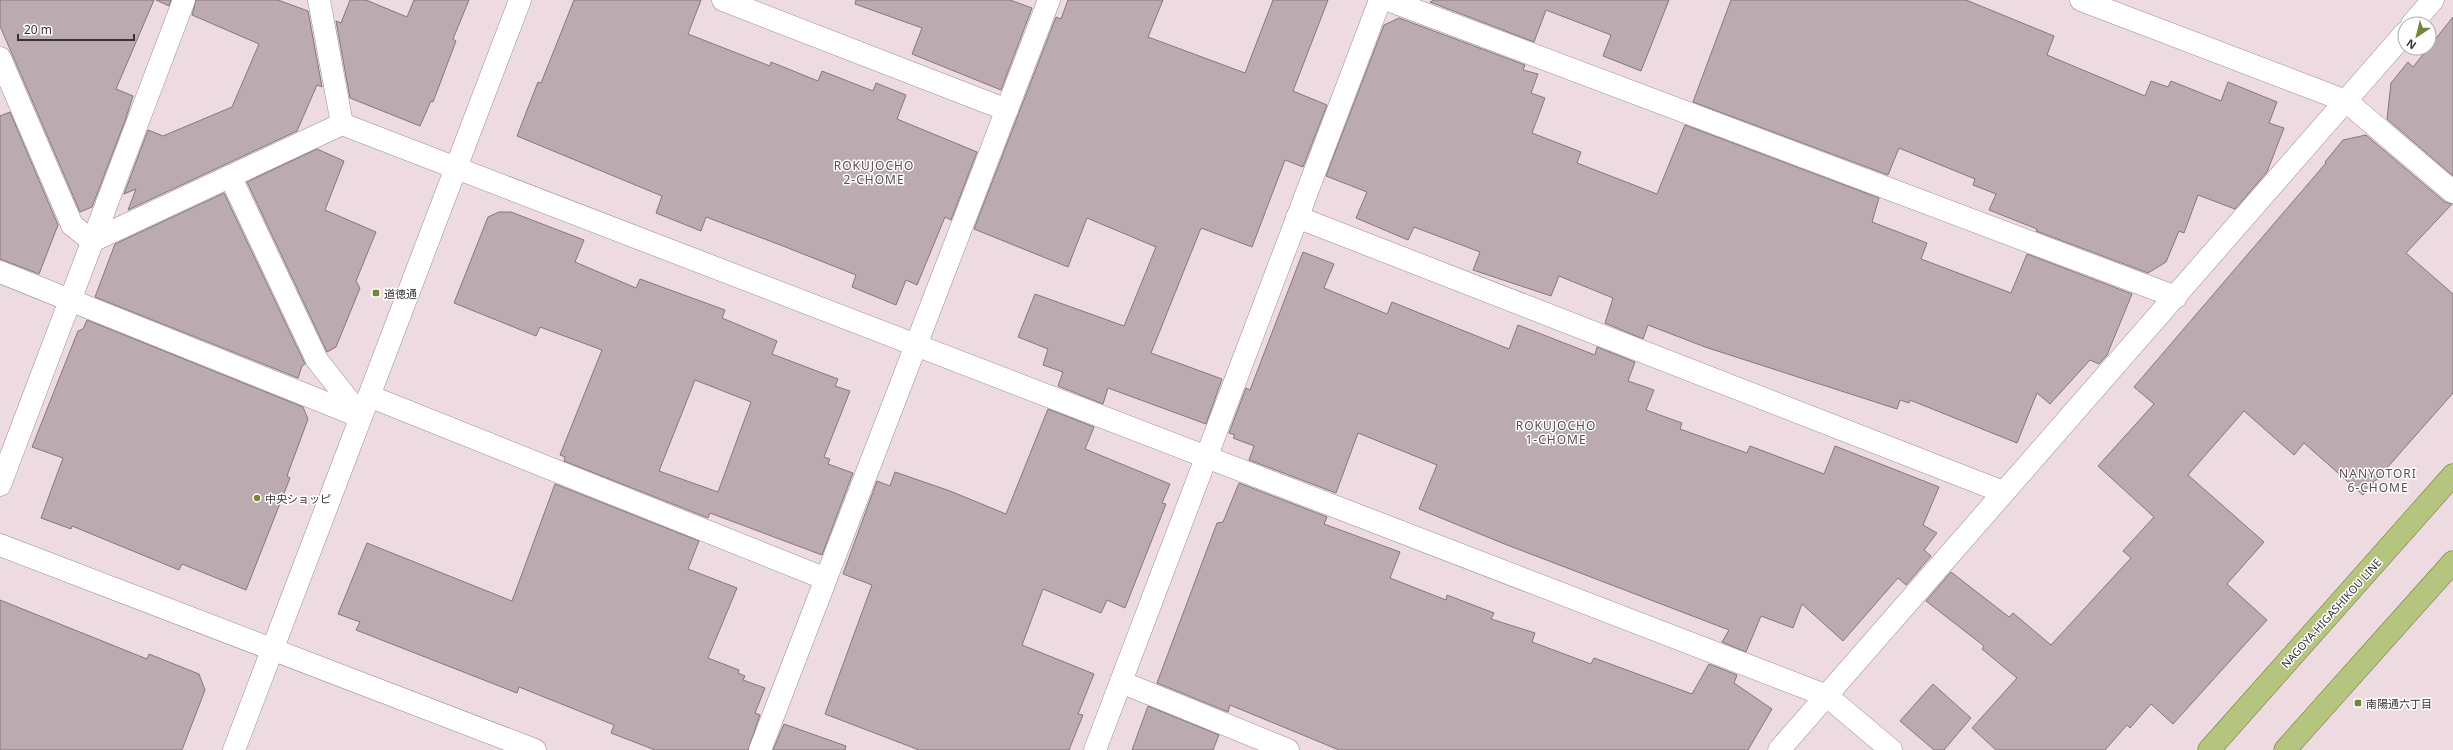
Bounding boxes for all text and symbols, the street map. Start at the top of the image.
scale bar [18,16,134,42]
north arrow [2397,16,2437,56]
text: 20 m [24,21,52,38]
text: N [2403,36,2419,53]
district label: ROKUJOCHO 2-CHOME [834,157,914,188]
place label: 道徳通 [384,286,417,301]
marker: 道徳通 [371,288,381,298]
district label: ROKUJOCHO 1-CHOME [1516,417,1596,448]
district label: NANYOTORI 6-CHOME [2339,465,2417,496]
place label: 中央ショッピ [265,491,331,506]
marker: 中央ショッピ [252,493,262,503]
street label: NAGOYA-HIGASHIKOU LINE [2278,555,2384,671]
place label: 南陽通六丁目 [2366,696,2432,711]
marker: 南陽通六丁目 [2353,698,2363,708]

